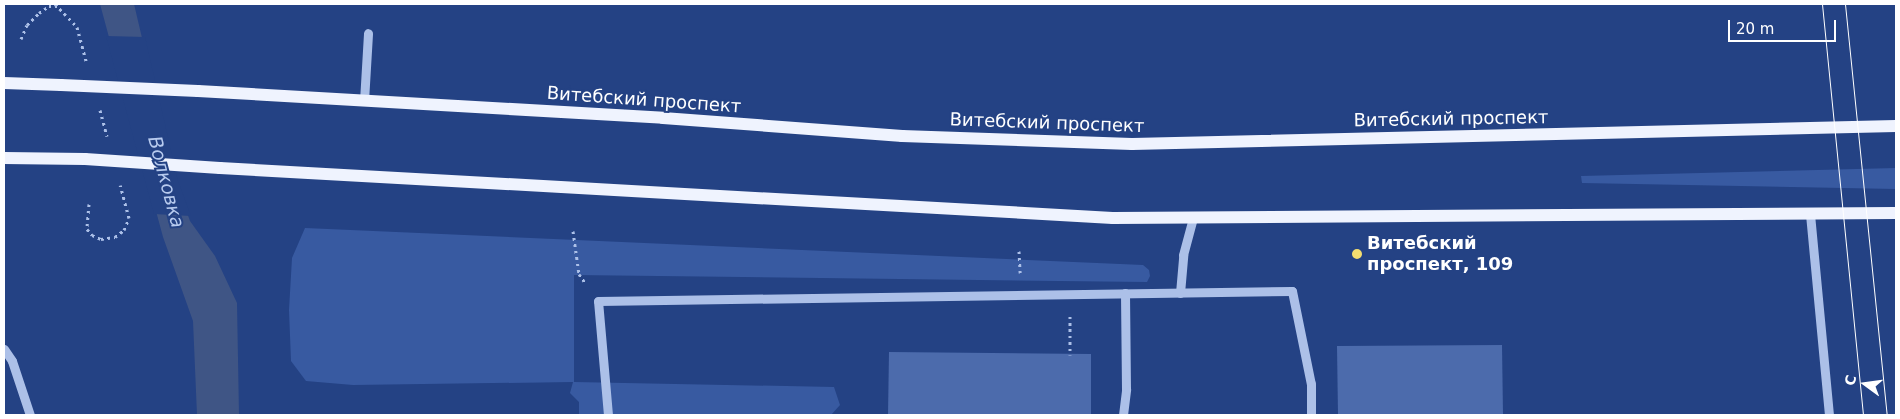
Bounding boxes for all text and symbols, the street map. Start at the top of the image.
scale bar [1730,10,1838,42]
text: 20 m [1736,20,1774,38]
street label: Витебский проспект [546,82,742,118]
street label: Витебский проспект [1353,107,1549,131]
street label: Витебский проспект [949,109,1145,137]
water label: Волковка [143,134,189,230]
place label: Витебский проспект, 109 [1367,233,1513,276]
marker: Витебский проспект, 109 [1351,248,1363,260]
north arrow [1840,359,1890,409]
text: С [1841,373,1859,387]

